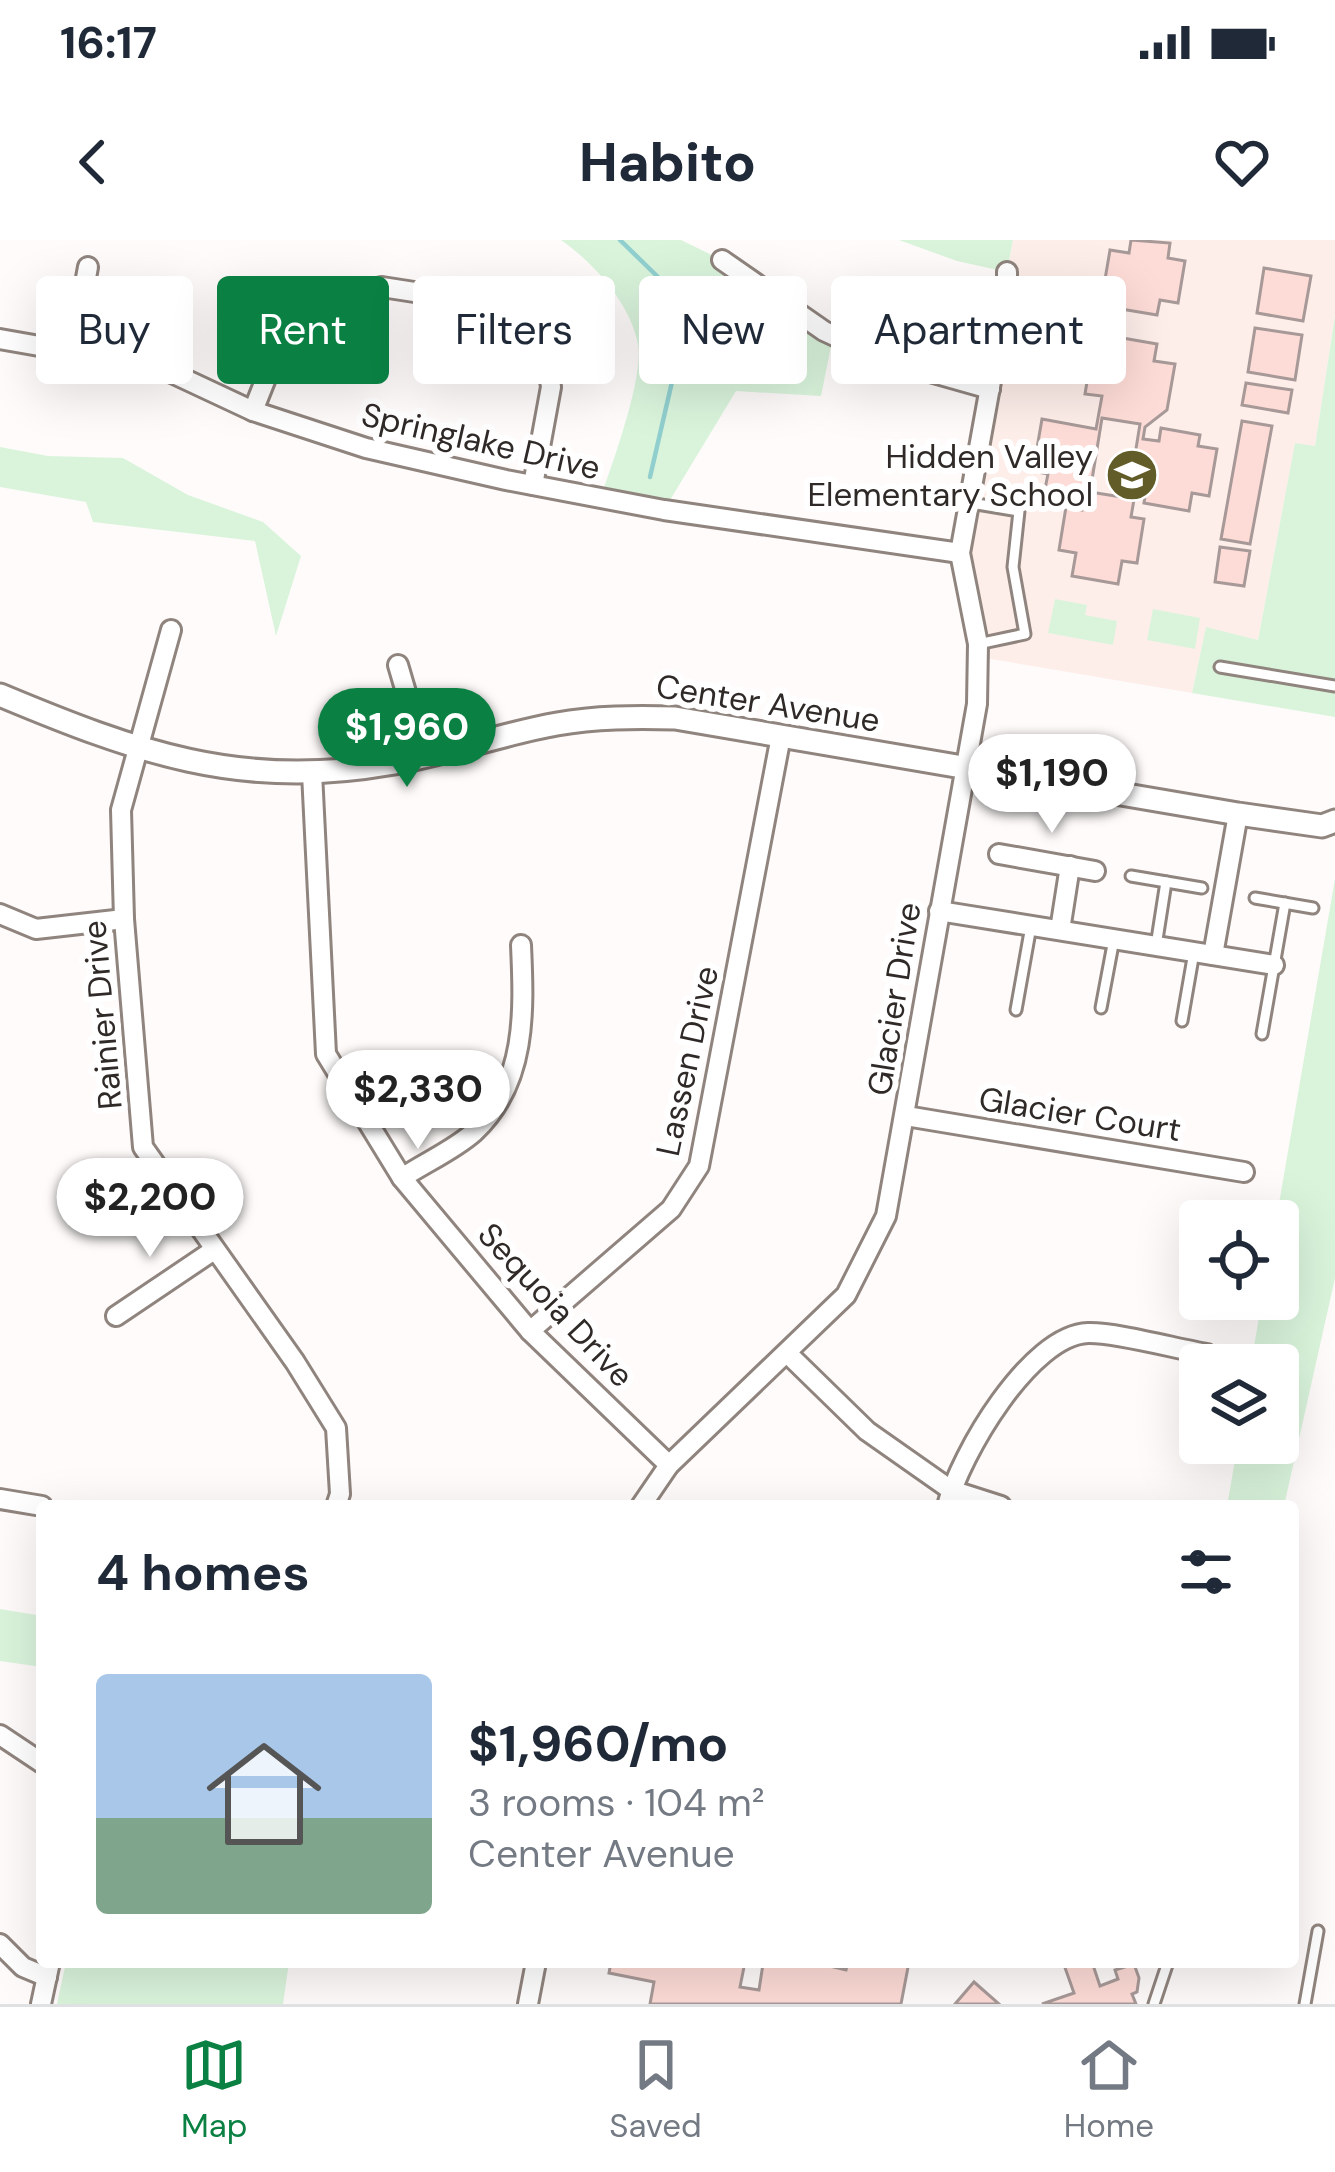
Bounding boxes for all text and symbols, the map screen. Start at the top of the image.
text: 16:17 [60,13,157,72]
text: Habito [579,127,756,198]
icon: back [60,129,126,195]
icon: heart [1209,129,1275,195]
chip: Buy [36,276,193,384]
chip: Rent [217,276,389,384]
chip: Filters [413,276,615,384]
chip: New [639,276,807,384]
chip: Apartment [831,276,1126,384]
street label: Springlake Drive [357,393,605,489]
place label: Hidden Valley Elementary School [807,435,1093,516]
school or university icon: Hidden Valley Elementary School [1104,447,1160,503]
street label: Center Avenue [653,664,883,742]
pin: $1,960 [309,688,505,790]
text: $1,960 [345,701,469,752]
pin: $1,190 [954,734,1150,836]
text: $1,190 [995,747,1109,798]
street label: Glacier Drive [858,899,930,1099]
street label: Rainier Drive [72,919,132,1111]
street label: Lassen Drive [646,962,728,1160]
pin: $2,330 [320,1050,516,1152]
text: $2,330 [353,1063,483,1114]
street label: Glacier Court [976,1077,1184,1151]
pin: $2,200 [52,1158,248,1260]
text: $2,200 [84,1171,216,1222]
map controls [1179,1200,1299,1464]
button: locate [1179,1200,1299,1320]
street label: Sequoia Drive [469,1214,643,1396]
button: layers [1179,1344,1299,1464]
text: 4 homes [96,1539,310,1606]
icon: filters [1173,1539,1239,1605]
text: $1,960/mo [468,1710,728,1777]
icon: home [192,1722,336,1866]
text: 3 rooms · 104 m² [468,1777,765,1828]
text: Center Avenue [468,1828,735,1879]
tab: Map [181,2032,247,2147]
tab: Saved [609,2032,702,2147]
tab: Home [1064,2032,1154,2147]

